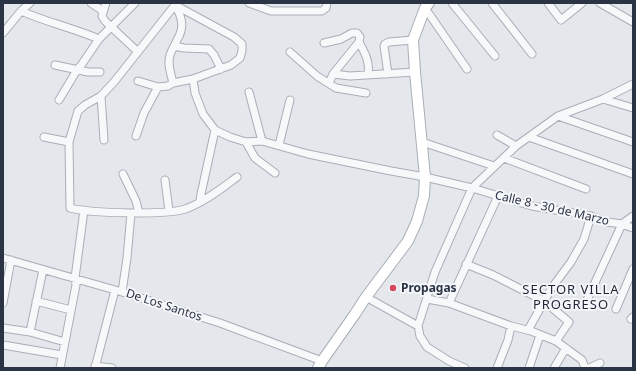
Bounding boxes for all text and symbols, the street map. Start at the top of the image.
street label: Calle 8 - 30 de Marzo [493,186,611,229]
place label: Propagas [401,279,457,296]
district label: SECTOR VILLA PROGRESO [522,280,620,313]
marker: Propagas [388,283,398,293]
street label: De Los Santos [124,284,205,325]

